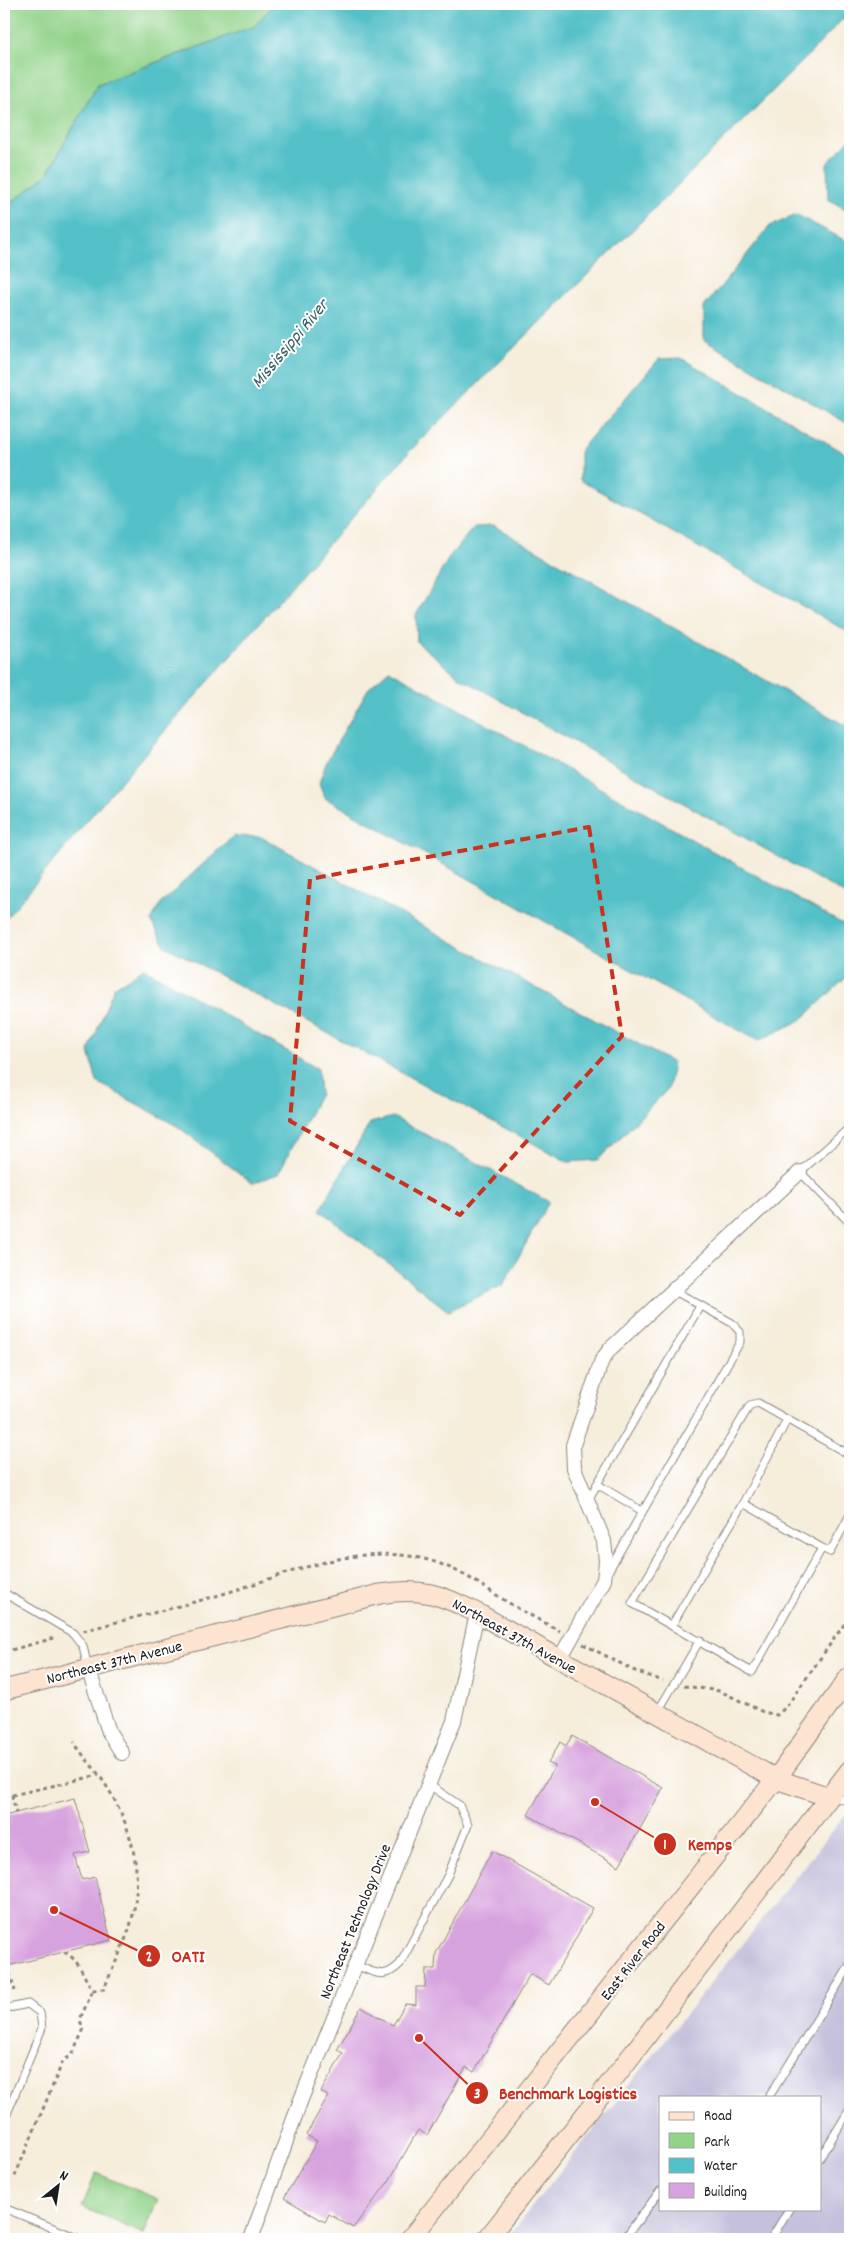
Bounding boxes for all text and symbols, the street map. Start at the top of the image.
water label: Mississippi River [246,293,337,394]
street label: Northeast 37th Avenue [447,1593,580,1681]
street label: Northeast 37th Avenue [44,1635,185,1691]
callout: Kemps [653,1827,742,1860]
text: Kemps [688,1834,733,1859]
text: 1 [663,1835,667,1857]
street label: Northeast Technology Drive [315,1841,398,2003]
street label: East River Road [596,1917,672,2006]
callout: OATI [137,1939,215,1972]
text: OATI [172,1946,205,1971]
text: 2 [146,1947,152,1969]
callout: Benchmark Logistics [464,2076,648,2109]
text: Benchmark Logistics [499,2083,637,2108]
text: 3 [474,2084,481,2106]
legend [659,2096,822,2210]
text: Road [704,2106,732,2128]
text: Park [704,2132,730,2154]
text: Water [704,2156,738,2178]
north arrow [32,2160,82,2210]
text: N [56,2166,72,2187]
text: Building [704,2182,747,2204]

